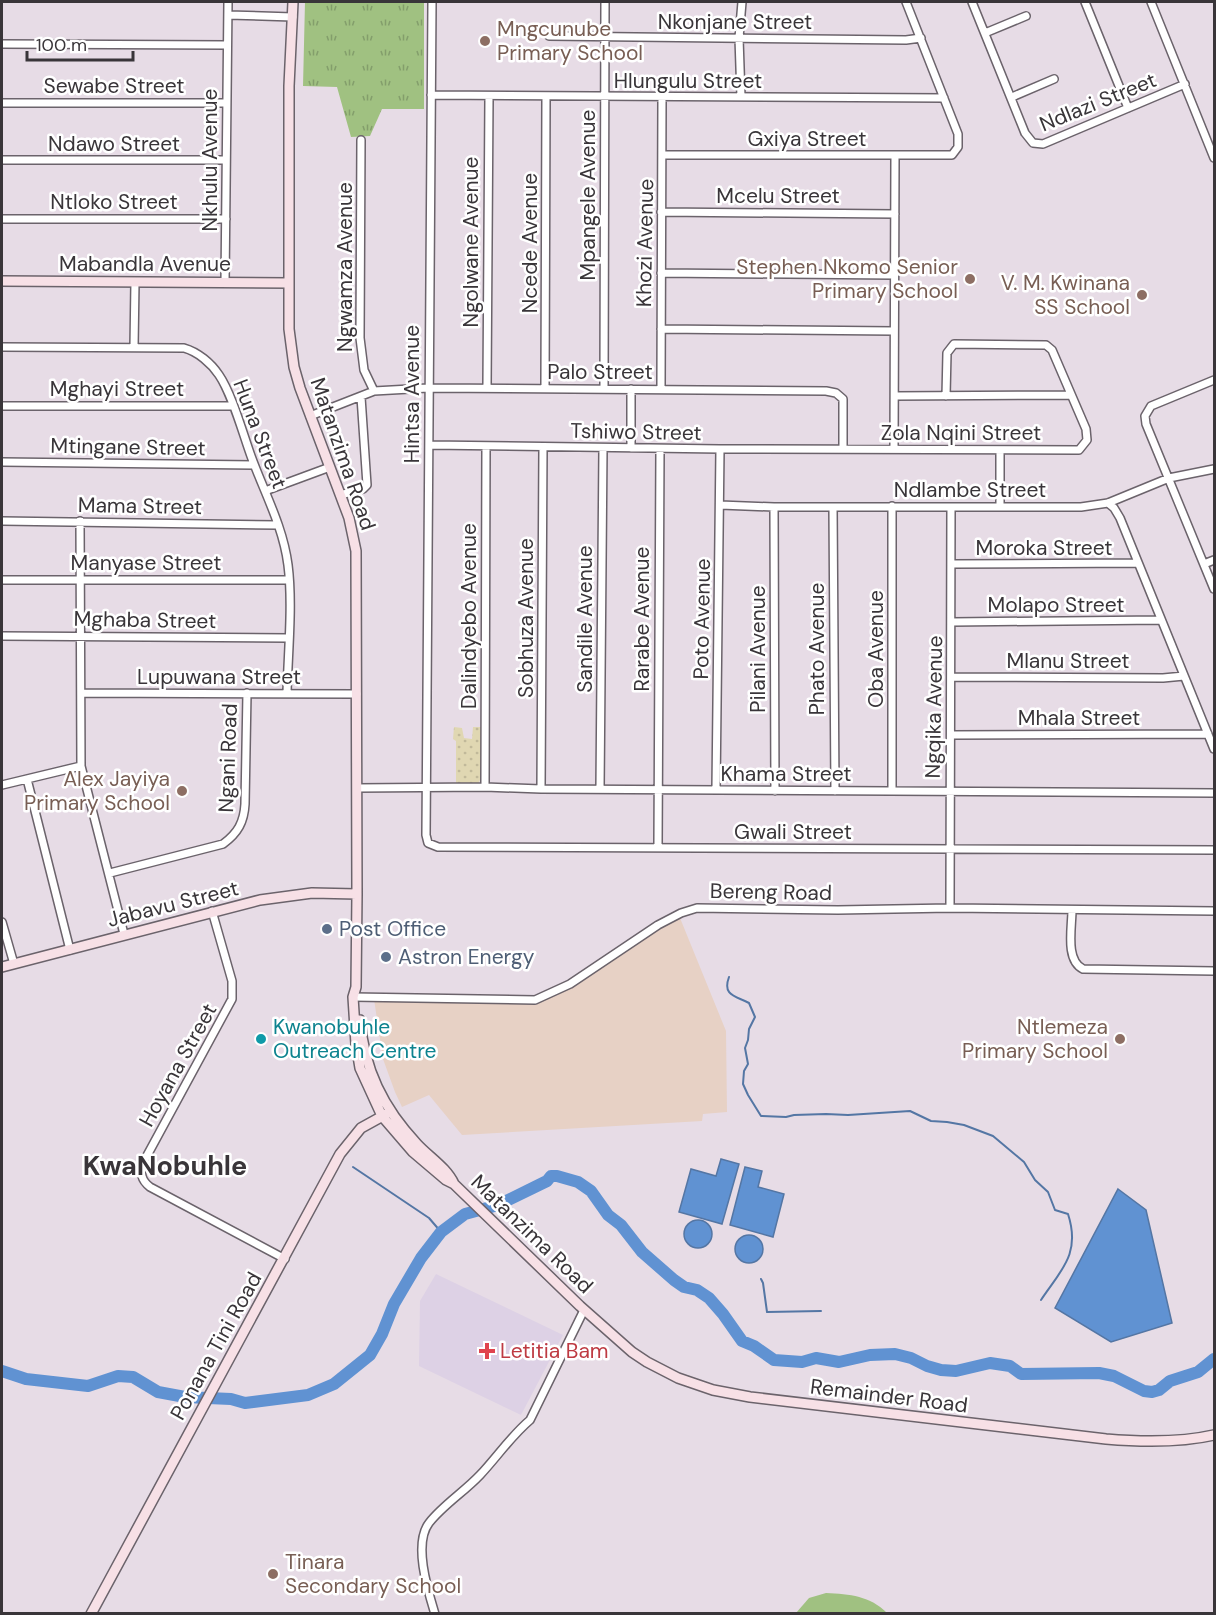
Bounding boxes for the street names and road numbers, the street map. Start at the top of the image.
street label: Nkonjane Street [658,8,812,36]
street label: Ndlazi Street [1035,66,1161,138]
street label: Hlungulu Street [614,67,762,95]
street label: Sewabe Street [44,72,184,100]
street label: Nkhulu Avenue [196,89,224,231]
street label: Mpangele Avenue [574,109,602,281]
street label: Gxiya Street [748,125,866,153]
street label: Ndawo Street [48,130,180,158]
street label: Ngolwane Avenue [457,156,485,327]
street label: Ncede Avenue [516,173,544,313]
street label: Khozi Avenue [630,179,660,307]
street label: Ngwamza Avenue [331,182,359,352]
street label: Mcelu Street [716,182,840,210]
street label: Ntloko Street [50,188,178,216]
street label: Mabandla Avenue [59,250,231,278]
street label: Hintsa Avenue [398,325,426,463]
street label: Palo Street [547,358,653,386]
street label: Matanzima Road [304,374,382,534]
street label: Mghayi Street [50,375,184,403]
street label: Huna Street [226,375,294,493]
street label: Tshiwo Street [570,417,702,447]
street label: Zola Nqini Street [881,419,1041,447]
street label: Mtingane Street [50,432,206,462]
street label: Ndlambe Street [894,476,1046,504]
street label: Mama Street [78,491,202,521]
street label: Dalindyebo Avenue [455,523,483,709]
street label: Moroka Street [976,534,1112,562]
street label: Sobhuza Avenue [512,538,540,698]
street label: Sandile Avenue [571,545,599,693]
street label: Rarabe Avenue [628,547,656,691]
street label: Manyase Street [71,549,221,577]
street label: Poto Avenue [687,558,717,680]
street label: Phato Avenue [803,583,831,715]
street label: Pilani Avenue [744,585,772,713]
street label: Oba Avenue [862,590,890,708]
street label: Molapo Street [988,591,1124,619]
street label: Mghaba Street [73,605,217,635]
street label: Ngqika Avenue [919,635,949,779]
street label: Mlanu Street [1007,647,1129,675]
street label: Lupuwana Street [137,663,301,691]
street label: Ngani Road [212,703,244,813]
street label: Mhala Street [1018,704,1140,732]
street label: Khama Street [721,760,852,788]
street label: Gwali Street [734,818,852,846]
street label: Jabavu Street [104,874,242,934]
street label: Bereng Road [710,877,832,907]
street label: Hoyana Street [133,998,223,1132]
street label: Matanzima Road [465,1168,599,1300]
street label: Ponana Tini Road [164,1267,268,1425]
street label: Remainder Road [809,1372,969,1420]

